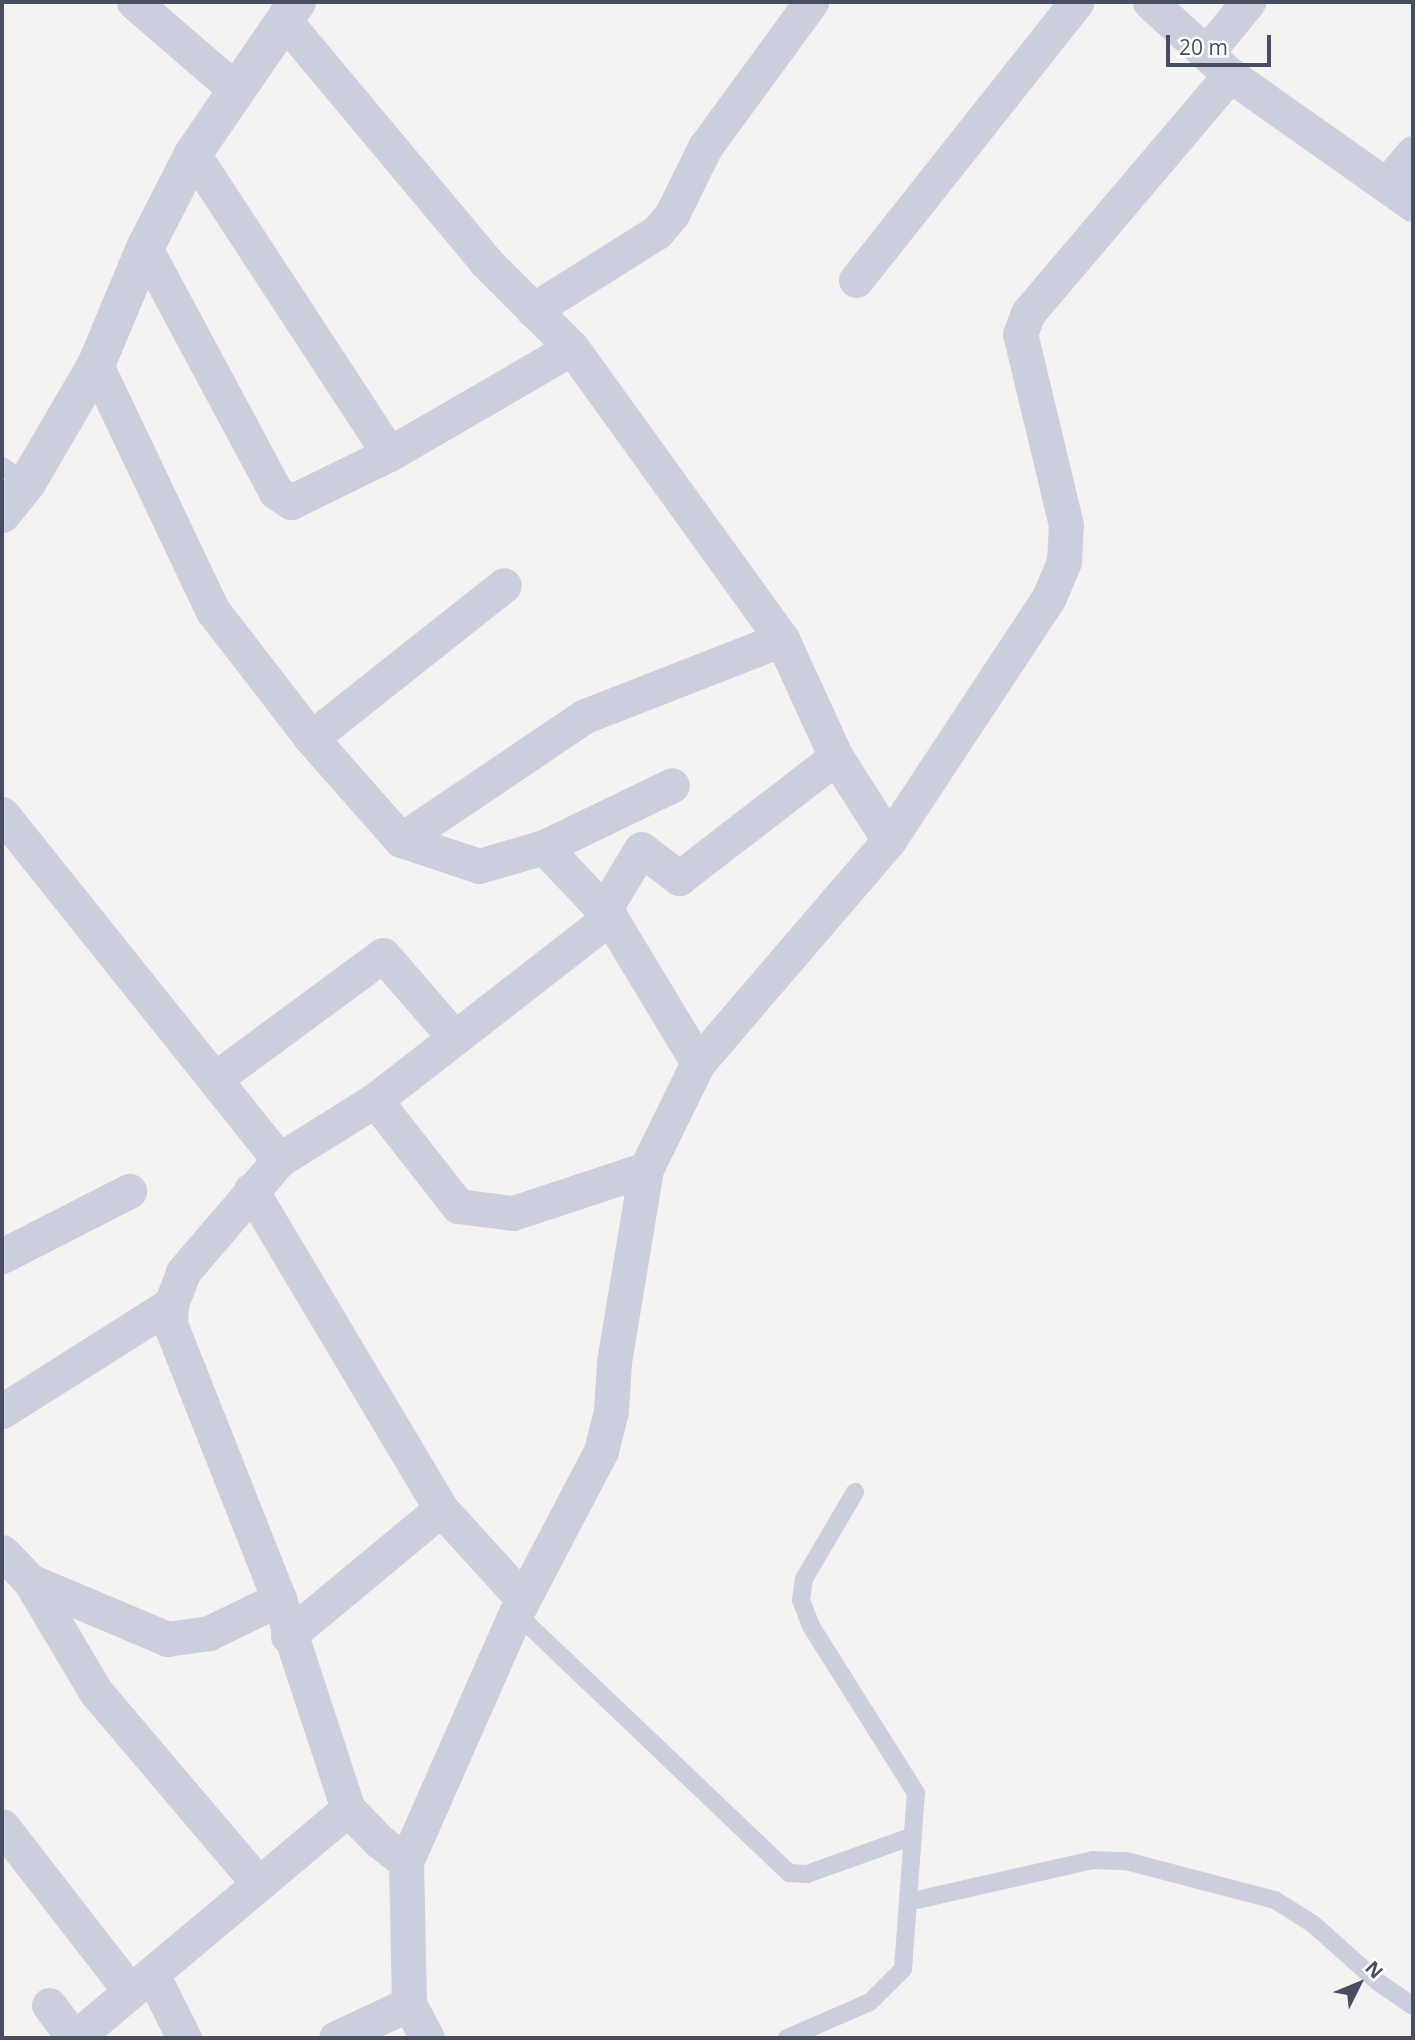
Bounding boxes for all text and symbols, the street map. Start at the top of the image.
scale bar [1170,21,1275,65]
text: 20 m [1179,33,1228,61]
north arrow [1324,1949,1394,2019]
text: N [1360,1955,1389,1984]

